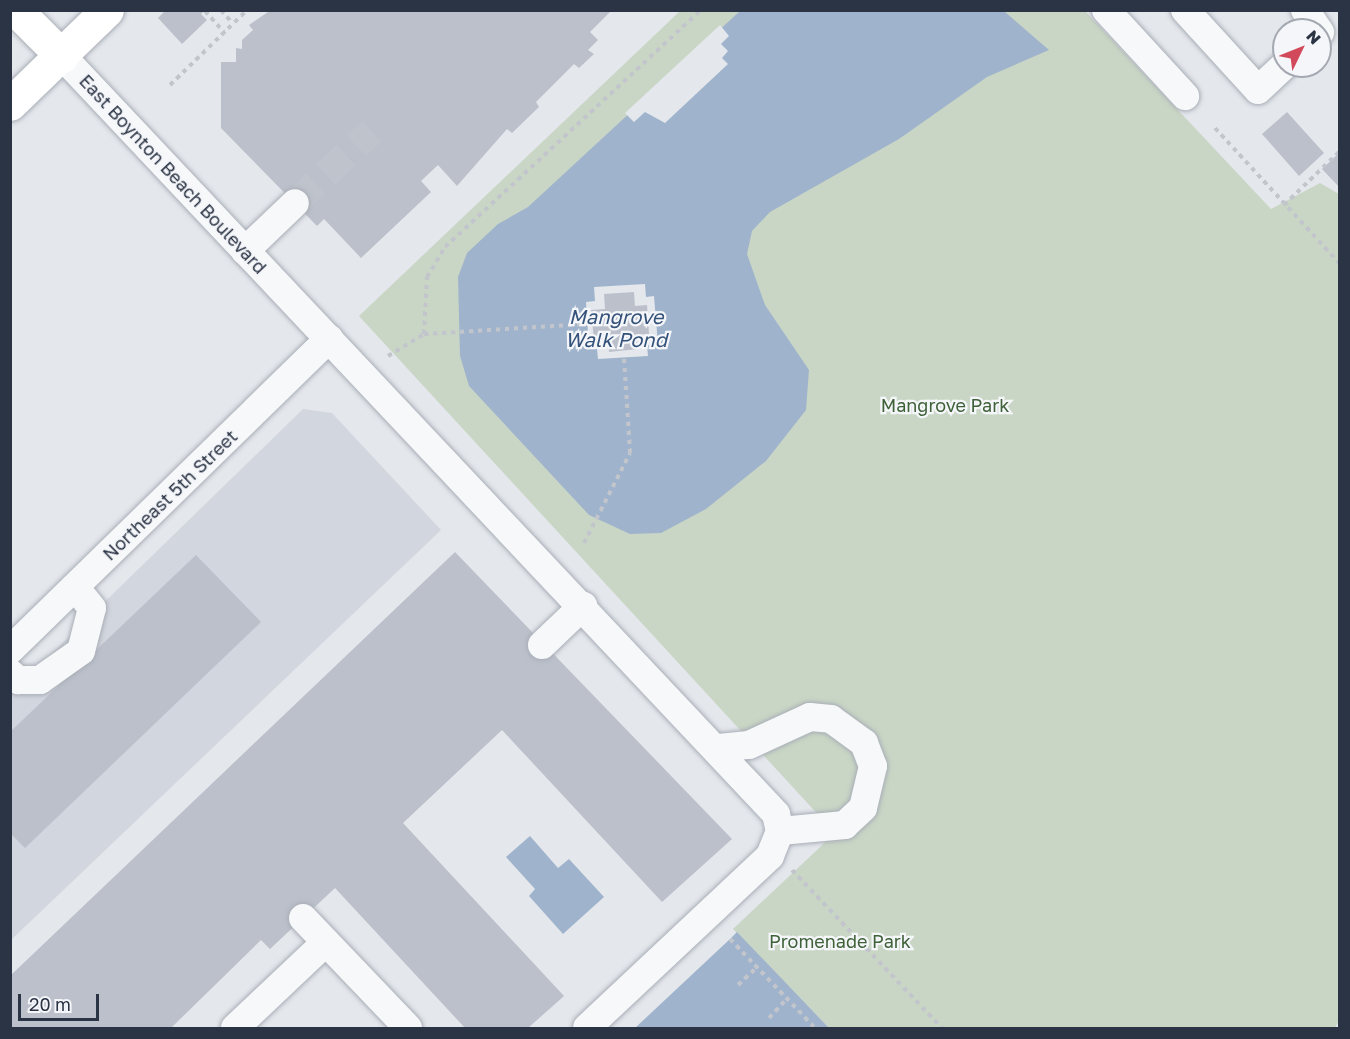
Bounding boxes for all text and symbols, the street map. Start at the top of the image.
north arrow [1272,18,1332,78]
text: N [1302,26,1325,48]
street label: East Boynton Beach Boulevard [75,70,271,278]
water label: Mangrove Walk Pond [565,304,667,351]
park label: Mangrove Park [881,394,1009,416]
street label: Northeast 5th Street [98,425,242,565]
park label: Promenade Park [769,930,911,952]
scale bar [21,982,102,1020]
text: 20 m [29,993,71,1015]

